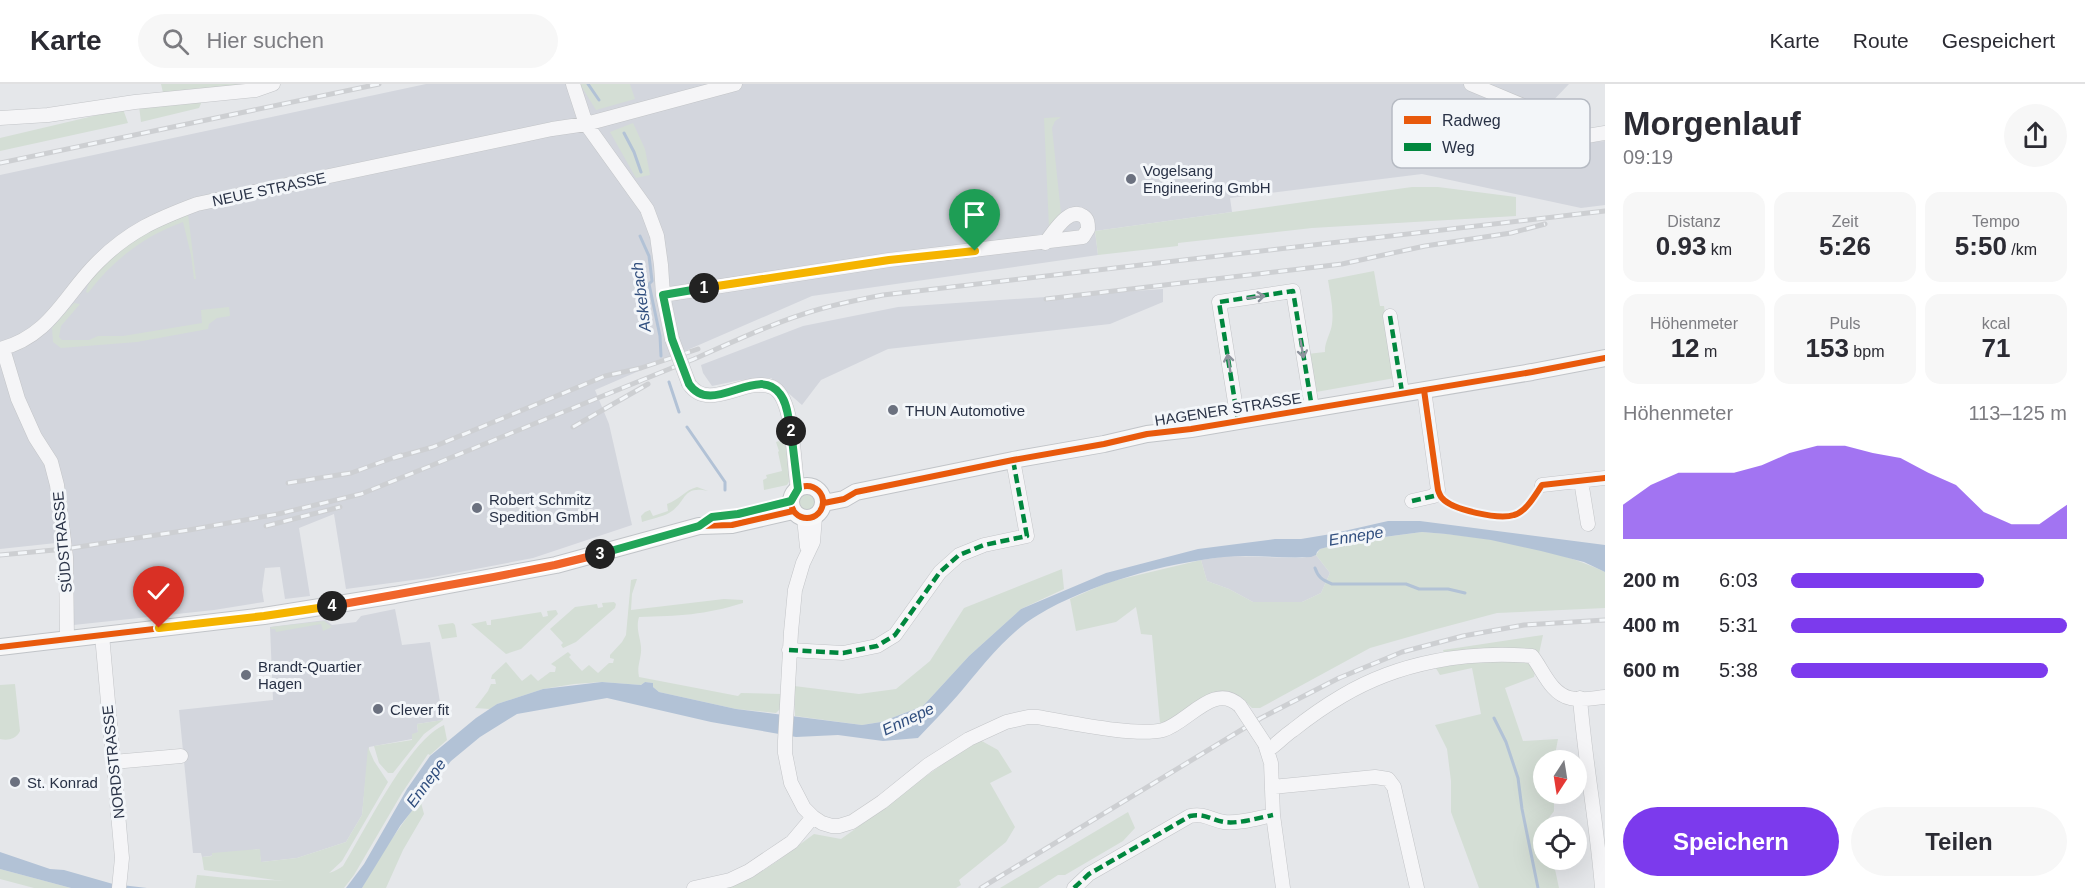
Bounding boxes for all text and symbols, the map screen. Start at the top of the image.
search box [138,14,558,68]
text: Karte [30,25,102,56]
icon: search [159,25,192,58]
text: Hier suchen [207,28,324,53]
text: Karte [1770,29,1820,52]
text: Route [1853,29,1909,52]
text: Gespeichert [1942,29,2055,52]
legend [1392,99,1590,168]
button: share [2004,104,2067,167]
text: Morgenlauf [1623,105,1801,142]
text: Radweg [1442,112,1501,129]
text: Weg [1442,139,1475,156]
text: 09:19 [1623,146,1673,168]
place label: Vogelsang Engineering GmbH [1143,162,1271,196]
street label: NEUE STRASSE [211,169,327,209]
marker: Vogelsang Engineering GmbH [1124,172,1138,186]
pin [949,189,1000,251]
icon: arrive [958,198,991,231]
text: Distanz [1667,213,1721,230]
text: Zeit [1832,213,1858,230]
text: Tempo [1972,213,2020,230]
text: 0.93 [1656,231,1706,261]
text: 5:26 [1819,231,1871,261]
text: 5:50 [1955,231,2007,261]
text: km [1706,241,1732,258]
text: /km [2007,241,2037,258]
water label: Askebach [628,261,654,334]
pin: 1 [689,273,719,303]
text: 1 [700,279,708,296]
one-way arrow [1246,291,1265,302]
text: Höhenmeter [1650,315,1738,332]
text: Puls [1829,315,1861,332]
text: kcal [1982,315,2010,332]
text: 12 [1671,333,1700,363]
text: 153 [1806,333,1849,363]
text: 71 [1982,333,2010,363]
one-way arrow [1297,339,1308,358]
text: m [1700,343,1717,360]
text: bpm [1849,343,1884,360]
one-way arrow [1224,354,1235,374]
street label: HAGENER STRASSE [1153,389,1303,429]
place label: THUN Automotive [905,402,1025,419]
text: Höhenmeter [1623,402,1733,424]
text: 113–125 m [1968,402,2067,424]
marker: THUN Automotive [886,403,900,417]
pin: 2 [776,416,806,446]
text: 2 [787,422,795,439]
street label: SÜDSTRASSE [49,491,75,593]
place label: Robert Schmitz Spedition GmbH [489,491,599,525]
marker: Robert Schmitz Spedition GmbH [470,501,484,515]
water label: Ennepe [1327,523,1385,549]
pin: 3 [585,539,615,569]
text: 3 [596,545,604,562]
pin [133,566,184,628]
text: 200 m [1623,569,1680,591]
text: 6:03 [1719,569,1758,591]
icon: check [142,575,175,608]
pin: 4 [317,591,347,621]
text: 4 [328,597,336,614]
text: 400 m [1623,614,1680,636]
text: 5:31 [1719,614,1758,636]
place label: Brandt-Quartier Hagen [258,658,361,692]
text: 600 m [1623,659,1680,681]
text: 5:38 [1719,659,1758,681]
marker: Brandt-Quartier Hagen [239,668,253,682]
water label: Ennepe [879,700,937,738]
place label: Clever fit [390,701,450,718]
marker: Clever fit [371,702,385,716]
street label: NORDSTRASSE [99,704,127,820]
north arrow [1533,750,1587,804]
map controls [1533,750,1587,870]
water label: Ennepe [403,756,449,810]
place label: St. Konrad [27,774,98,791]
marker: St. Konrad [8,775,22,789]
button: Speichern [1623,807,1839,876]
button: Teilen [1851,807,2067,876]
button: locate [1533,816,1587,870]

